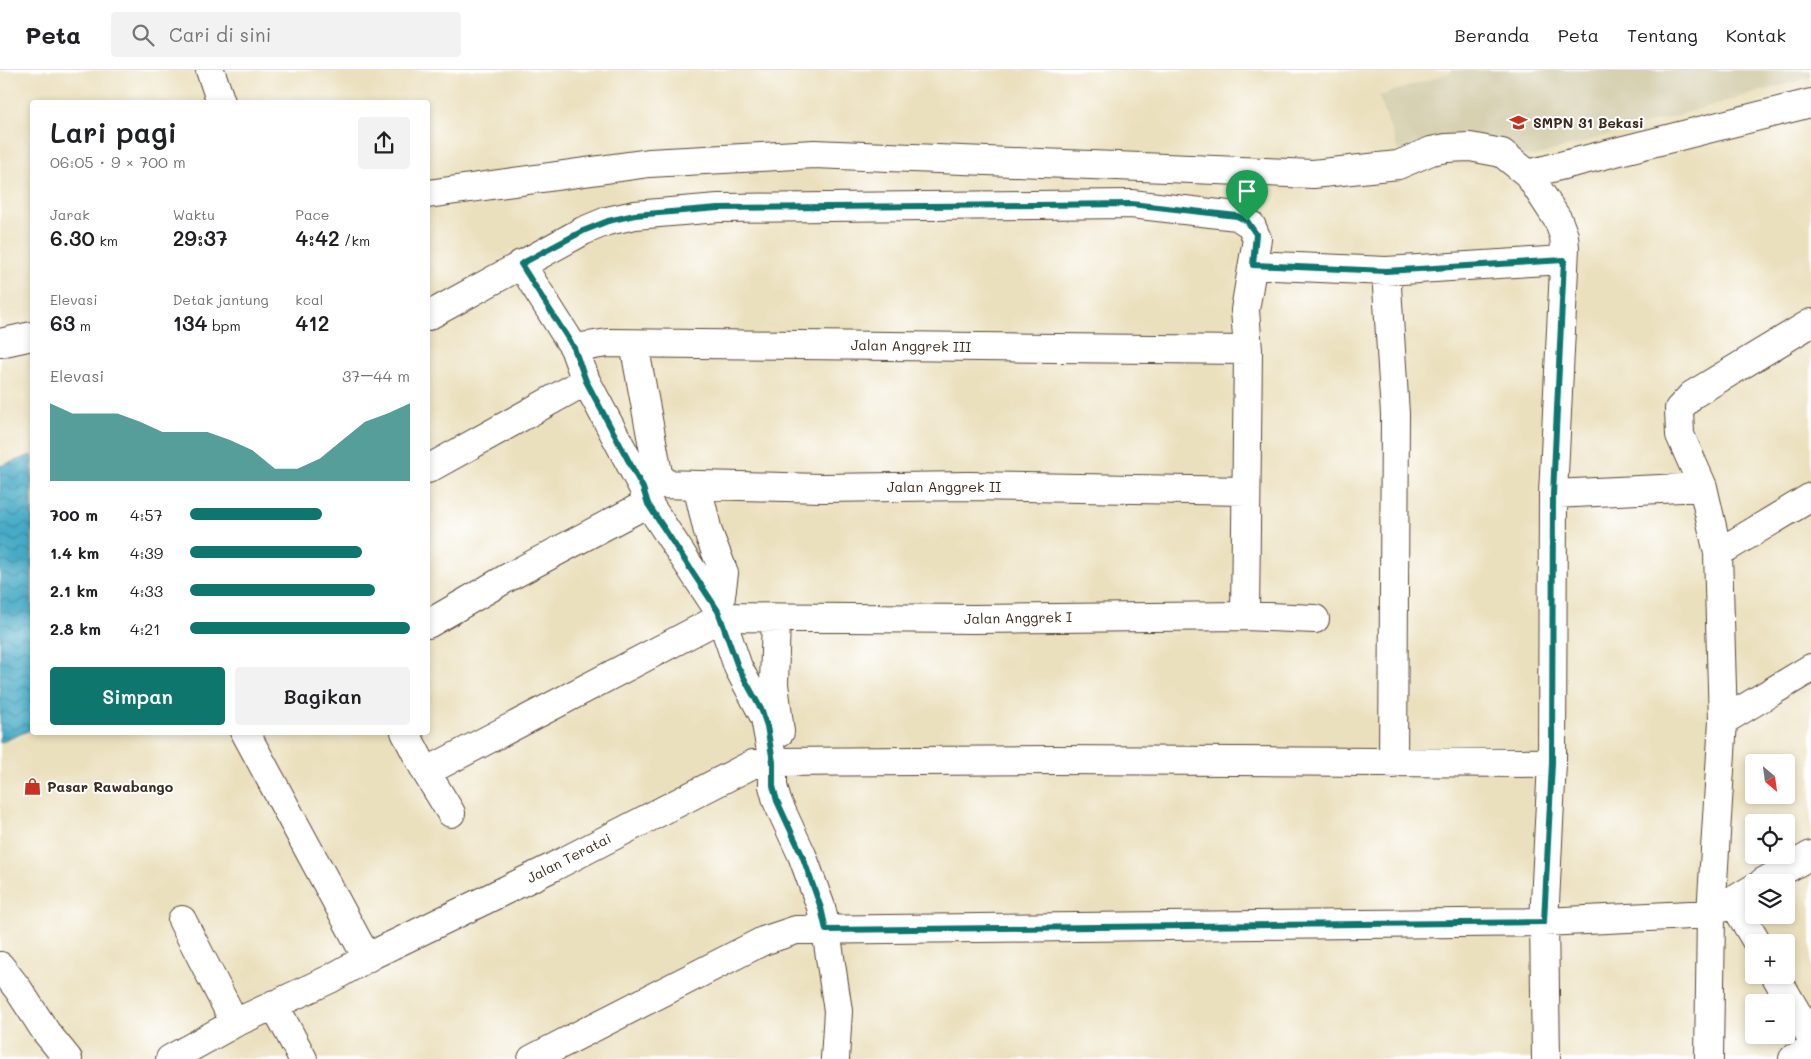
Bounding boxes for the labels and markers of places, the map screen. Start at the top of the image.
school or university icon: SMPN 31 Bekasi [1509,113,1529,133]
place label: SMPN 31 Bekasi [1533,113,1644,132]
pin [1226,170,1268,221]
shop icon: Pasar Rawabango [23,777,43,797]
place label: Pasar Rawabango [47,777,174,796]

